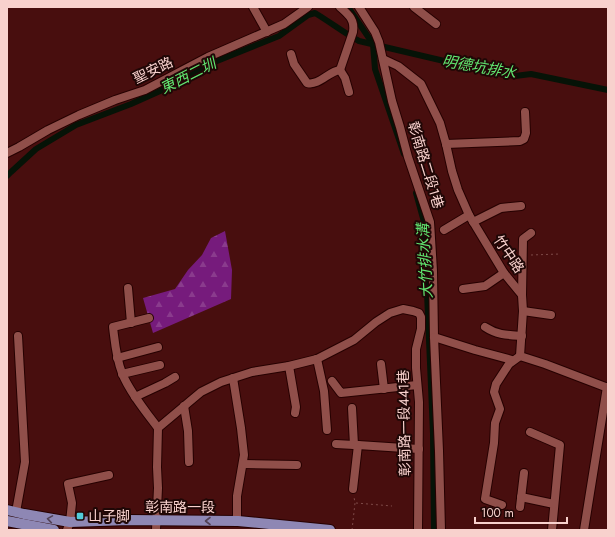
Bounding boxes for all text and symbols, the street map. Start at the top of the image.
water label: 明德坑排水 [440,50,519,85]
street label: 聖安路 [130,52,176,88]
water label: 東西二圳 [156,52,221,99]
street label: 彰南路二段1巷 [403,119,449,211]
water label: 大竹排水溝 [412,221,438,299]
street label: 竹中路 [489,231,529,277]
street label: 彰南路一段441巷 [393,370,415,476]
street label: 彰南路一段 [145,497,215,517]
scale bar [475,499,567,525]
text: 100 m [481,504,514,522]
place label: 山子脚 [88,506,130,526]
marker: 山子脚 [75,511,85,521]
one-way arrow [47,515,53,523]
one-way arrow [205,517,211,525]

